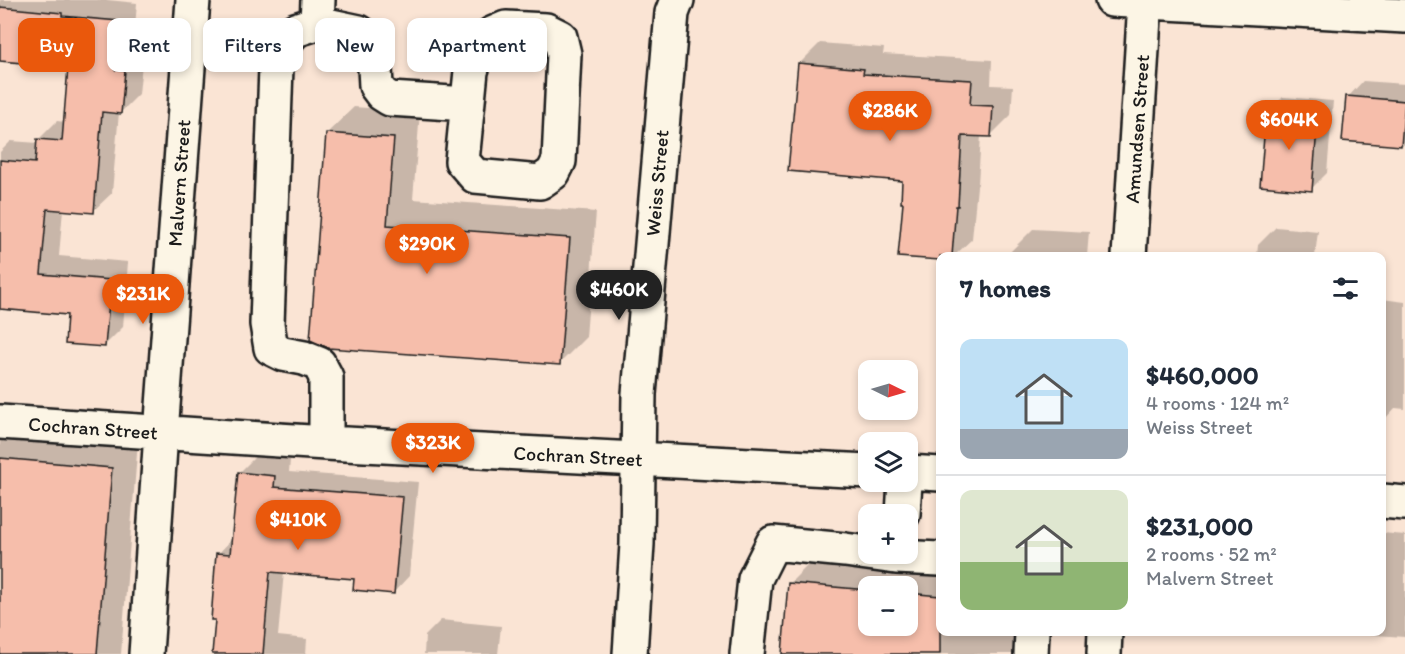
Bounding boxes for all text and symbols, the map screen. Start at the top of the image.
chip: Buy [18,18,95,72]
chip: Rent [107,18,191,72]
chip: Filters [203,18,303,72]
chip: New [315,18,395,72]
chip: Apartment [407,18,547,72]
street label: Amundsen Street [1120,53,1154,204]
pin: $286K [848,91,932,142]
text: $286K [863,98,917,122]
pin: $604K [1247,100,1331,151]
text: $604K [1260,107,1318,131]
street label: Malvern Street [163,119,195,247]
street label: Weiss Street [640,128,674,237]
pin: $290K [385,224,469,275]
text: $290K [399,231,455,255]
pin: $460K [577,270,661,321]
text: 7 homes [960,272,1051,304]
icon: filters [1329,272,1362,305]
pin: $231K [101,274,185,325]
text: $460K [590,277,648,301]
text: $231K [116,281,170,305]
text: $460,000 [1146,359,1259,391]
north arrow [858,360,918,420]
map controls [858,360,918,636]
icon: home [1008,363,1080,435]
text: 4 rooms · 124 m² [1146,391,1289,415]
street label: Cochran Street [28,412,158,444]
text: Weiss Street [1146,415,1253,439]
pin: $323K [391,423,475,474]
text: $323K [405,430,461,454]
button: layers [858,432,918,492]
street label: Cochran Street [513,441,643,471]
pin: $410K [256,500,340,551]
button: + [858,504,918,564]
text: $410K [270,507,326,531]
text: $231,000 [1146,510,1253,542]
icon: home [1008,514,1080,586]
text: 2 rooms · 52 m² [1146,542,1277,566]
text: Malvern Street [1146,566,1274,590]
button: − [858,576,918,636]

